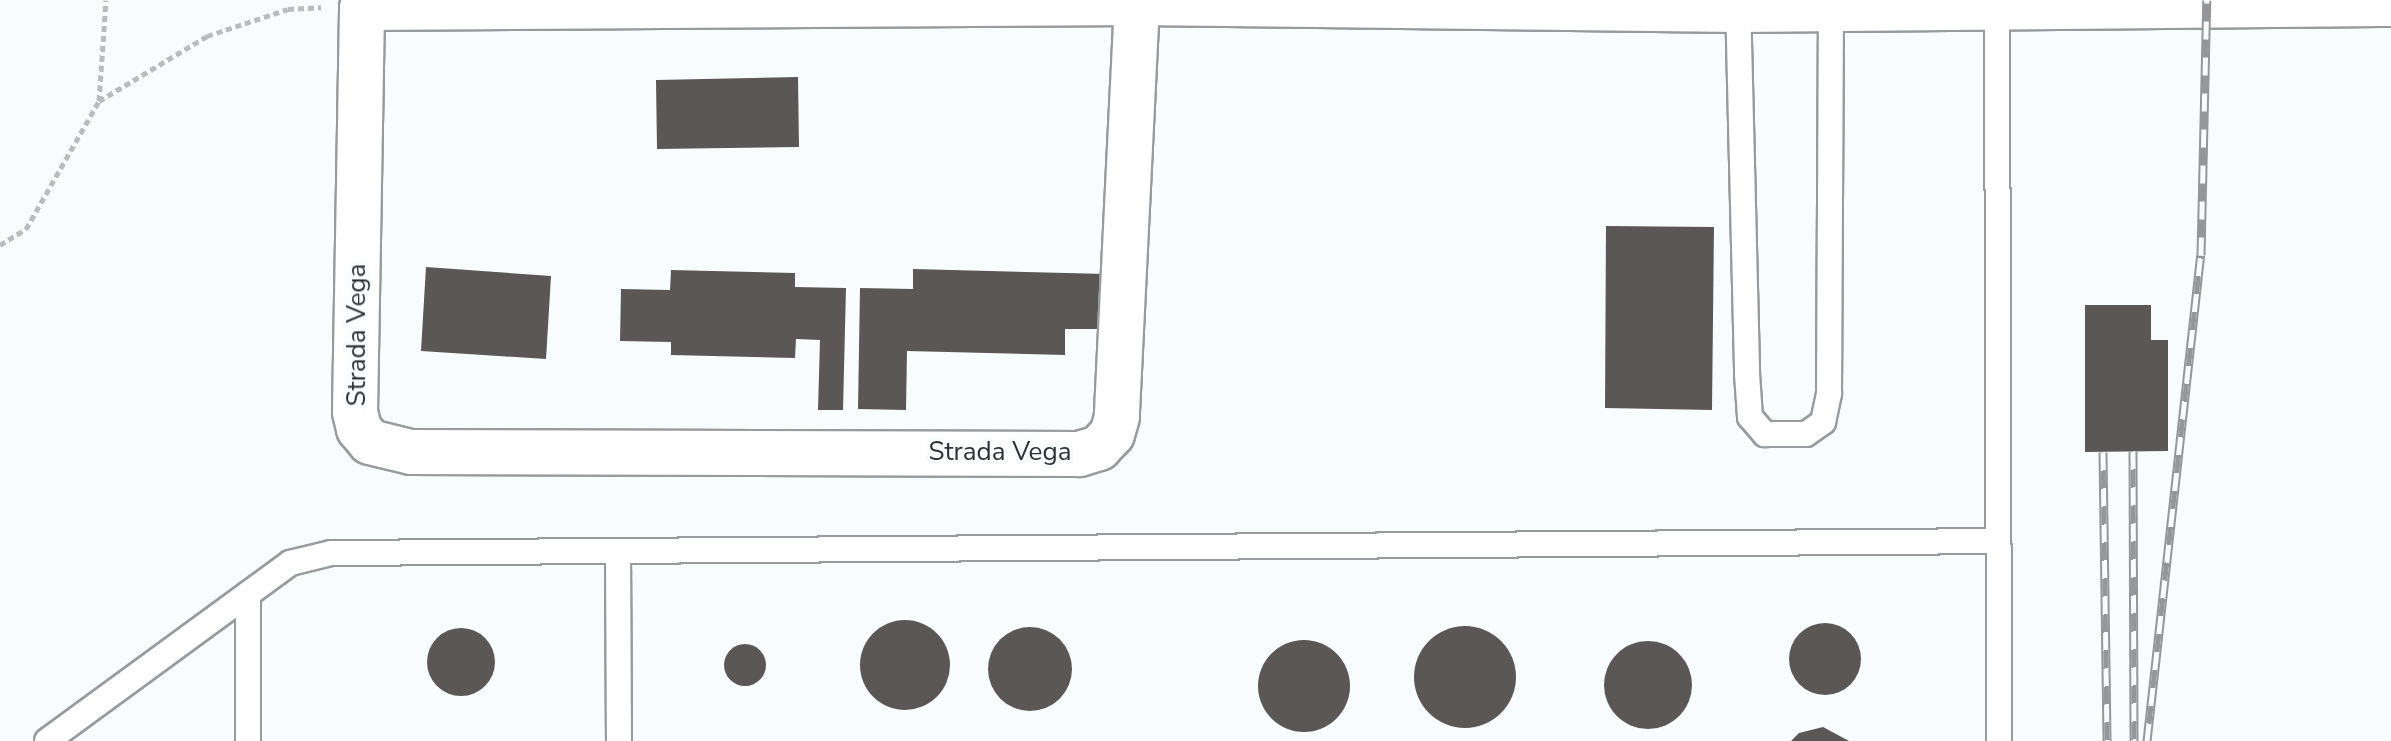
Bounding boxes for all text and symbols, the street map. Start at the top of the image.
street label: Strada Vega [341,264,373,406]
street label: Strada Vega [929,436,1071,468]

